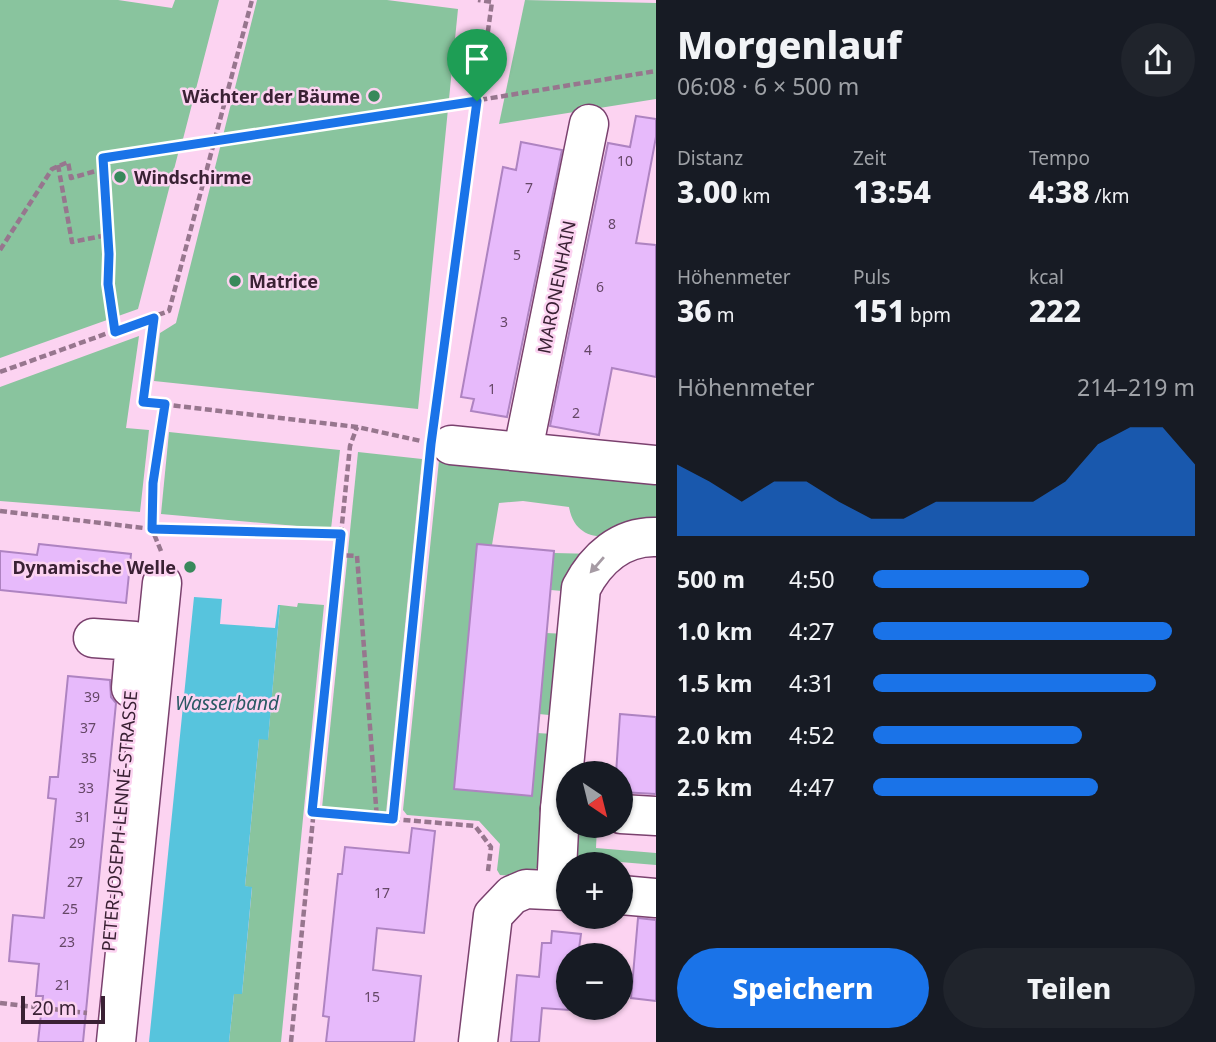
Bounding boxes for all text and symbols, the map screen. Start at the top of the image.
text: Morgenlauf [677,18,902,70]
button: share [1121,23,1195,97]
pin [447,29,507,101]
icon: arrive [458,40,496,78]
text: 06:08 · 6 × 500 m [677,70,859,102]
place label: Wächter der Bäume [182,84,360,108]
marker: Wächter der Bäume [366,88,382,104]
text: Distanz [677,145,743,171]
text: Zeit [853,145,886,171]
text: Tempo [1029,145,1090,171]
house number: 10 [617,151,633,170]
place label: Windschirme [134,165,252,189]
marker: Windschirme [112,169,128,185]
text: 3.00 [677,171,738,212]
text: 13:54 [853,171,931,212]
text: 4:38 [1029,171,1090,212]
house number: 7 [525,178,533,197]
text: km [738,183,770,209]
text: /km [1090,183,1130,209]
house number: 8 [608,214,616,233]
street label: MARONENHAIN [531,218,581,356]
house number: 5 [513,245,521,264]
text: Höhenmeter [677,264,791,290]
text: Puls [853,264,890,290]
text: kcal [1029,264,1064,290]
place label: Matrice [249,269,318,293]
marker: Matrice [227,273,243,289]
house number: 6 [596,277,604,296]
text: 36 [677,290,712,331]
text: 151 [853,290,905,331]
text: 222 [1029,290,1081,331]
text: m [712,302,734,328]
text: bpm [905,302,951,328]
house number: 3 [500,312,508,331]
house number: 4 [584,340,592,359]
text: Höhenmeter [677,371,815,403]
text: 214–219 m [1077,371,1195,403]
house number: 1 [488,379,496,398]
house number: 2 [572,403,580,422]
place label: Dynamische Welle [12,555,176,579]
one-way arrow [589,556,605,574]
marker: Dynamische Welle [182,559,198,575]
text: 500 m [677,563,745,595]
text: 4:50 [789,563,835,595]
text: 1.0 km [677,615,752,647]
text: 4:27 [789,615,835,647]
text: 1.5 km [677,667,752,699]
text: 4:31 [789,667,835,699]
house number: 39 [84,687,100,706]
street label: PETER-JOSEPH-LENNÉ-STRASSE [96,690,142,952]
water label: Wasserband [175,690,280,716]
house number: 37 [80,718,96,737]
text: 2.0 km [677,719,752,751]
text: 4:52 [789,719,835,751]
house number: 35 [81,748,97,767]
north arrow [556,761,634,838]
map controls [556,761,633,1020]
text: 2.5 km [677,771,752,803]
text: 4:47 [789,771,835,803]
house number: 33 [78,778,94,797]
house number: 31 [75,807,91,826]
house number: 29 [69,833,85,852]
button: + [556,852,633,929]
house number: 27 [67,872,83,891]
house number: 17 [374,883,390,902]
house number: 25 [62,899,78,918]
house number: 23 [59,932,75,951]
button: − [556,943,633,1020]
button: Speichern [677,948,929,1028]
button: Teilen [943,948,1195,1028]
house number: 21 [55,975,71,994]
house number: 15 [364,987,380,1006]
scale bar [21,993,105,1025]
text: 20 m [32,995,76,1021]

